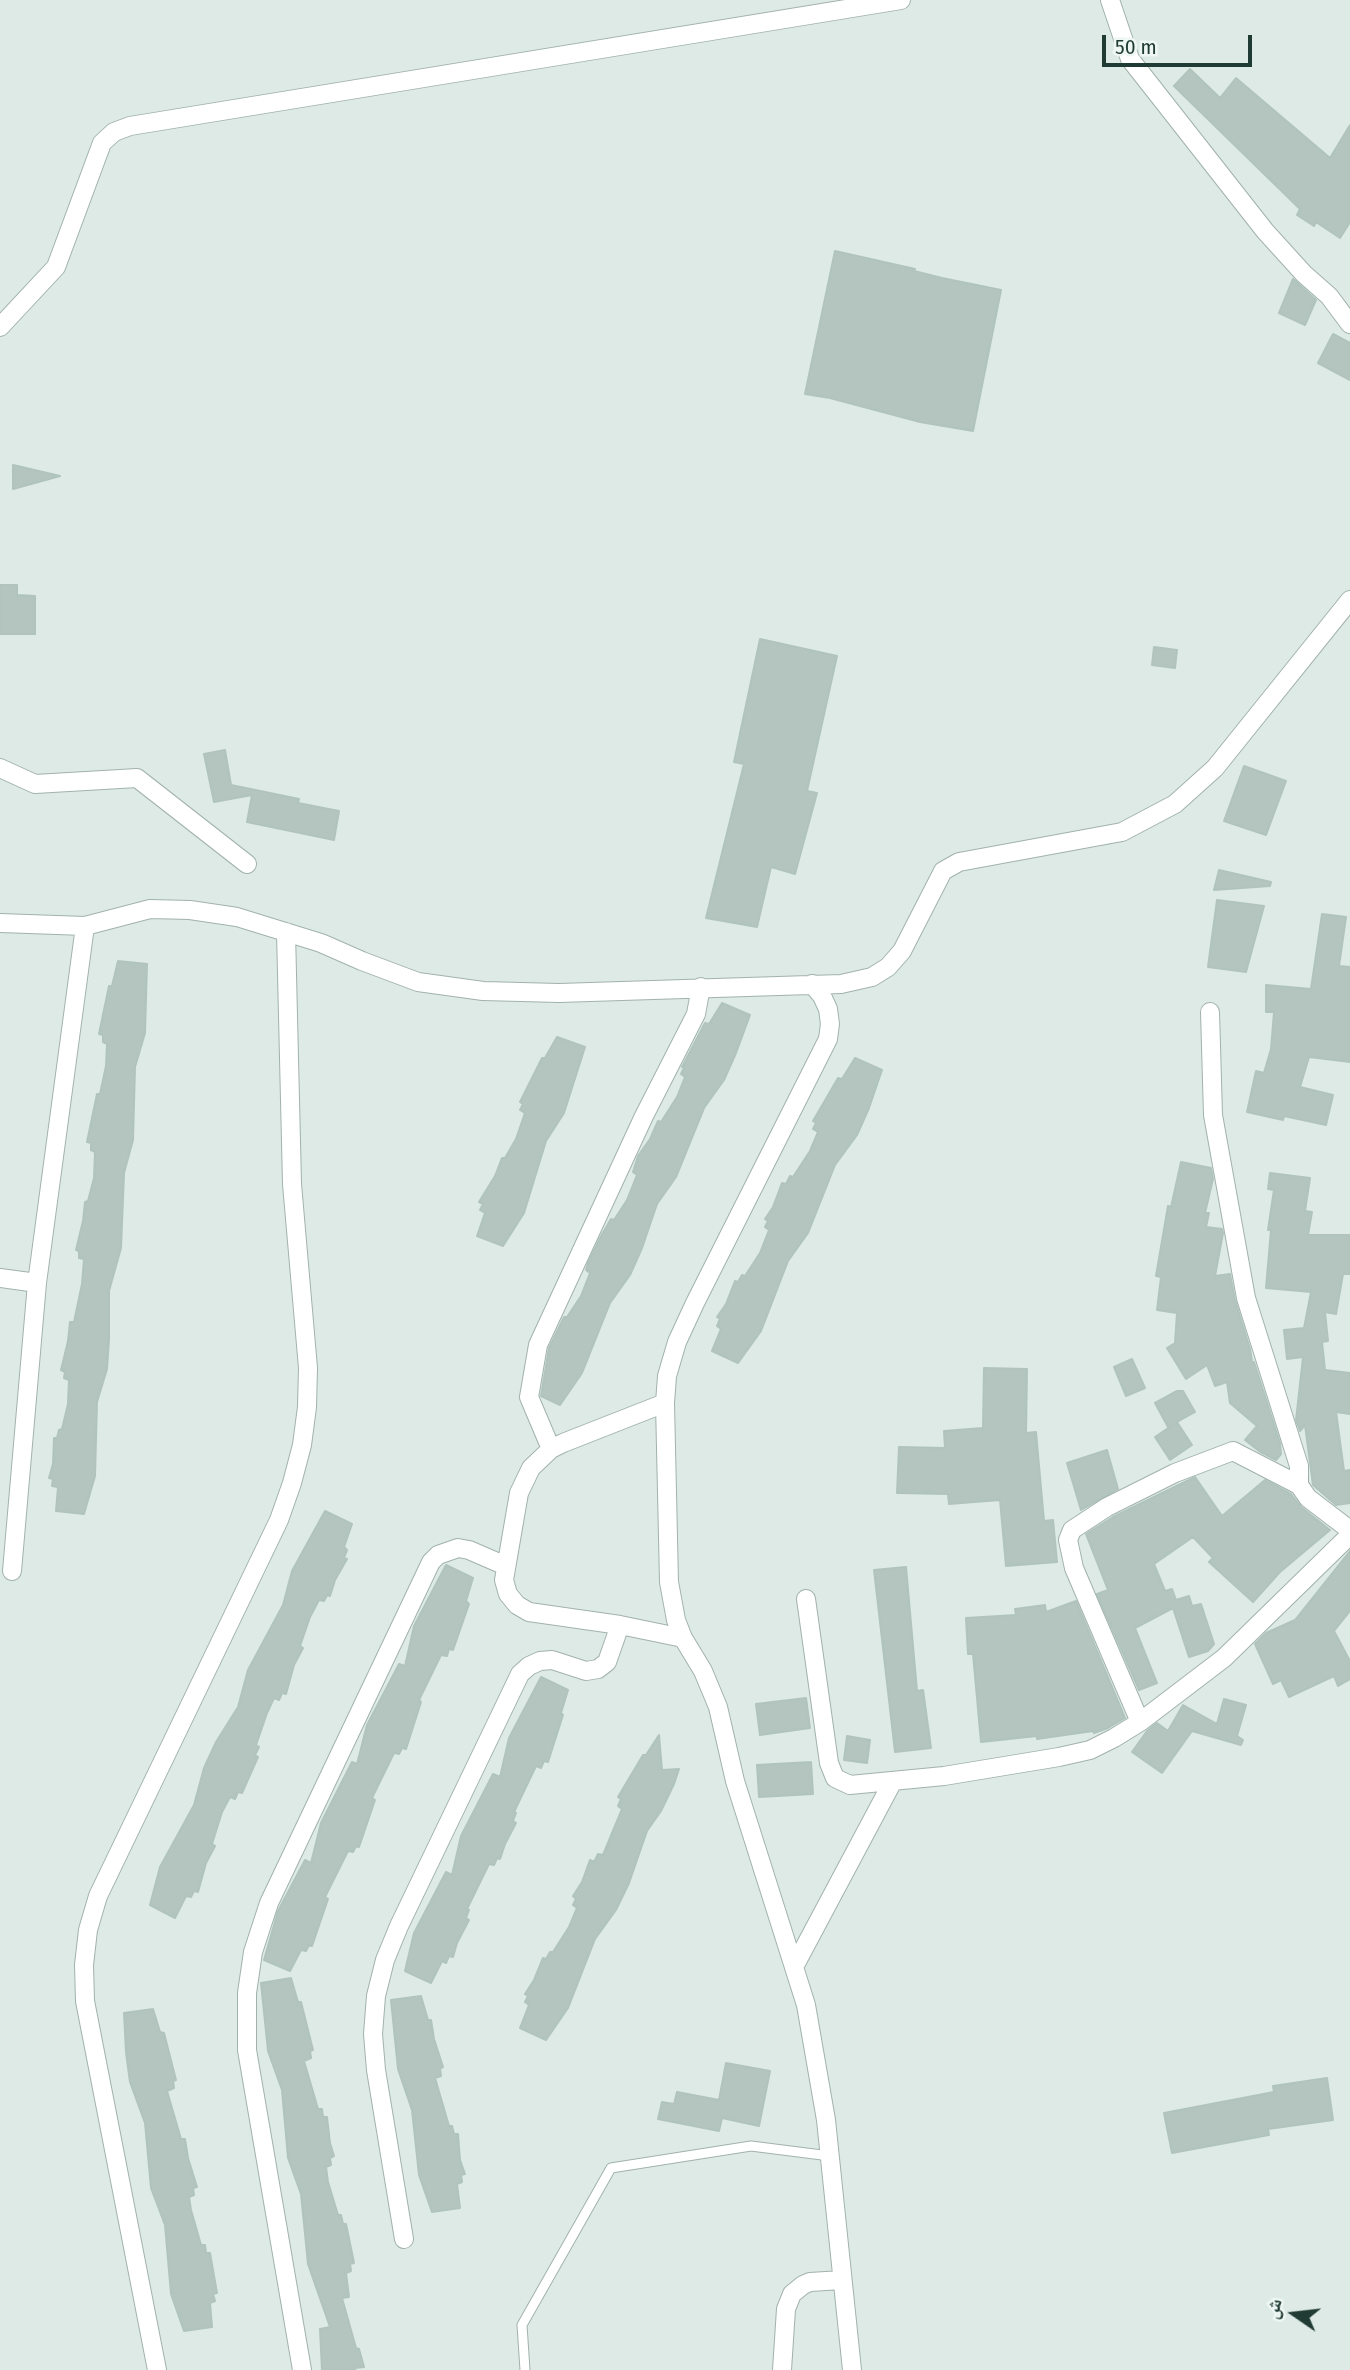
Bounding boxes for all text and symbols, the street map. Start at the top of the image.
scale bar [1105,21,1256,65]
text: 50 m [1115,34,1157,60]
north arrow [1259,2279,1329,2349]
text: ش [1260,2296,1287,2321]

